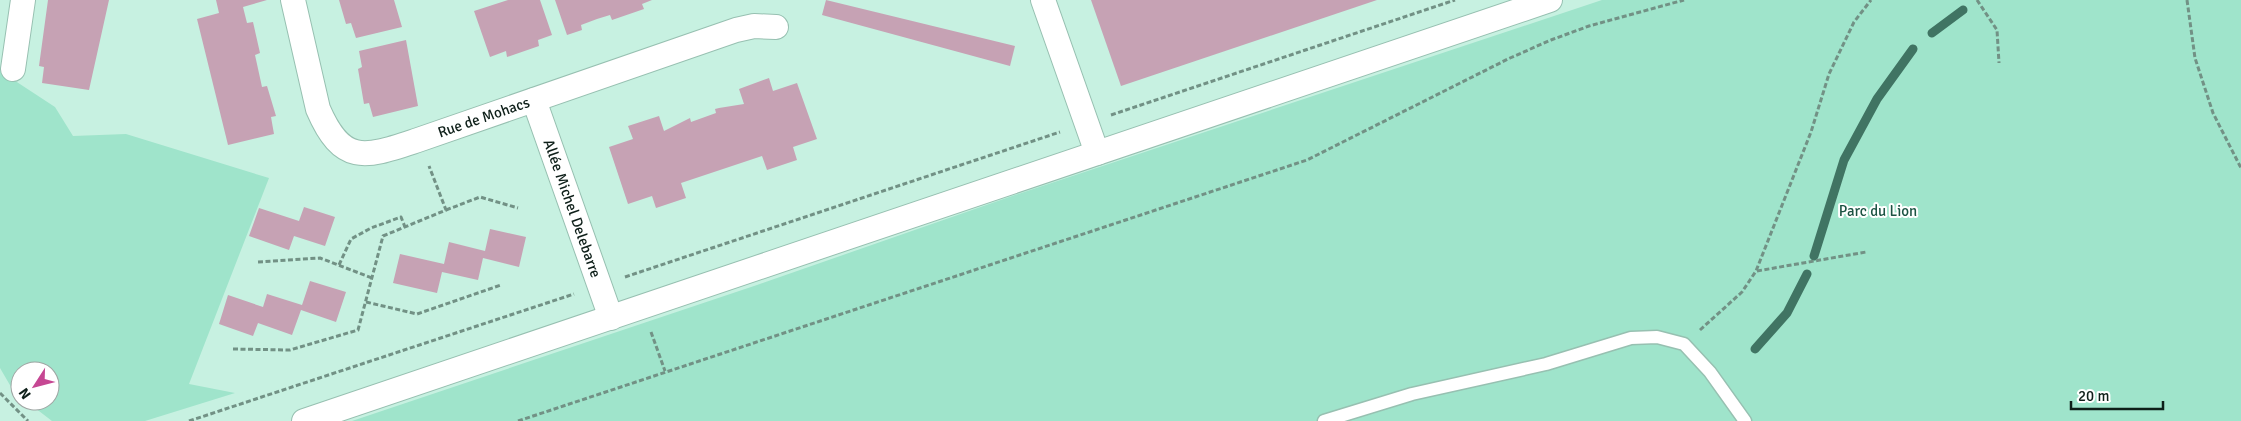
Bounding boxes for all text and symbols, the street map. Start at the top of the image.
street label: Rue de Mohacs [436,93,532,141]
street label: Allée Michel Delebarre [540,137,605,280]
park label: Parc du Lion [1839,202,1917,220]
north arrow [10,361,60,411]
scale bar [2071,378,2164,410]
text: N [15,384,35,402]
text: 20 m [2078,387,2109,405]

